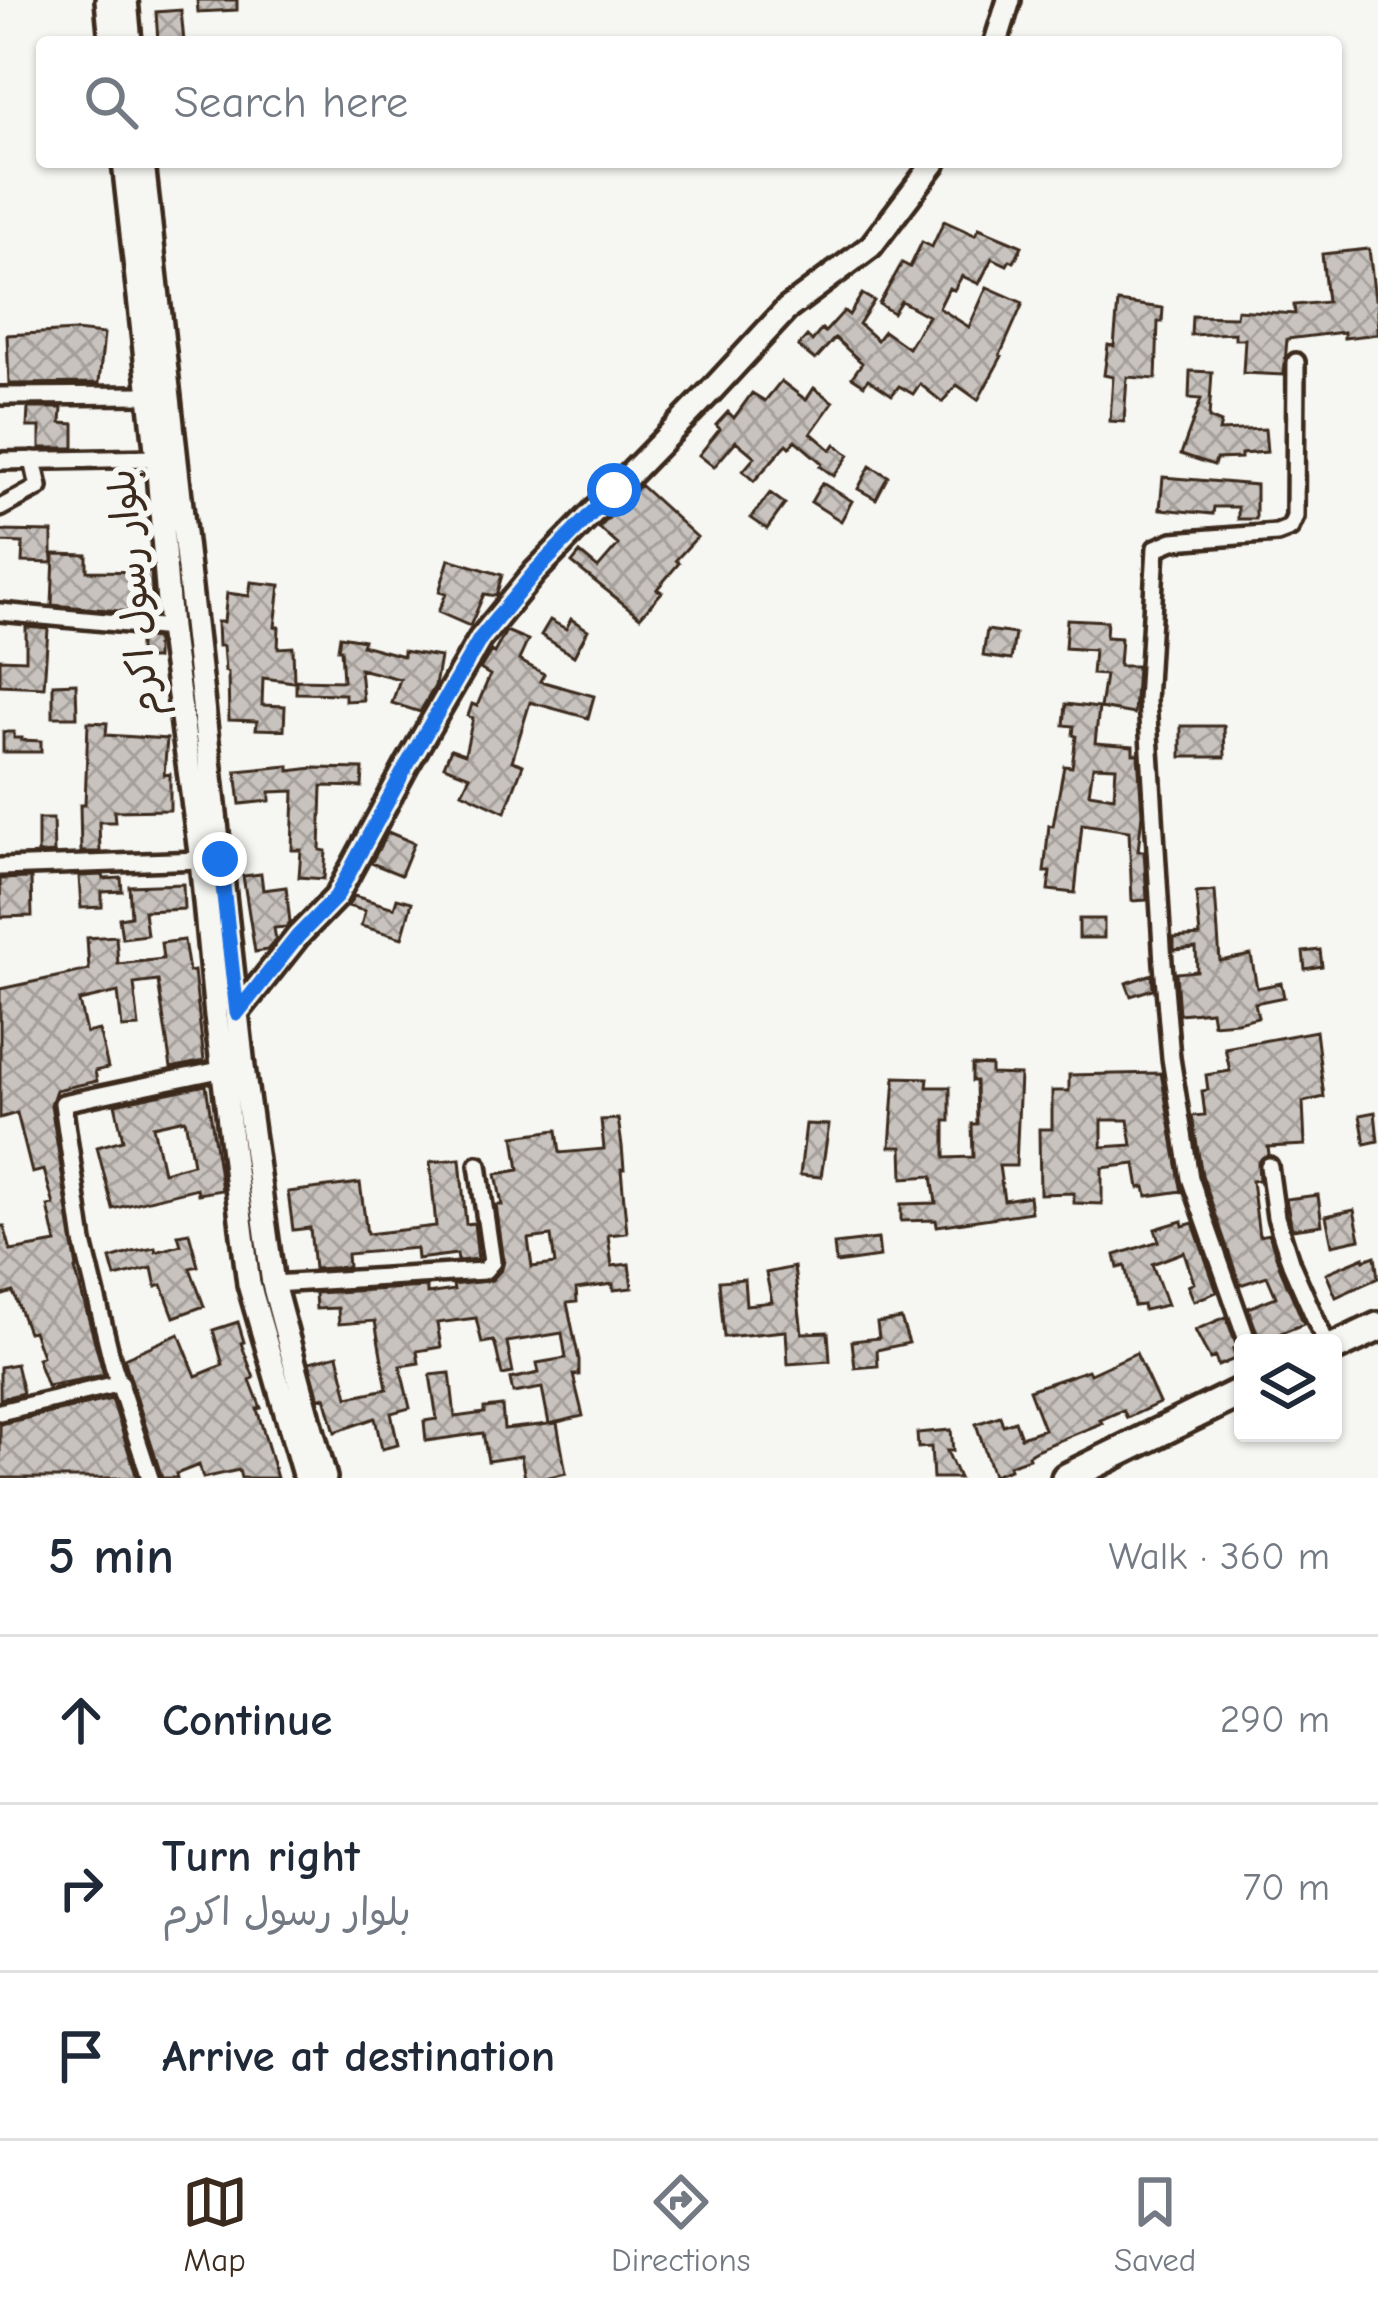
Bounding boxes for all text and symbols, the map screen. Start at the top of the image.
search box [36,36,1342,168]
icon: search [78,69,144,135]
text: Search here [174,76,408,128]
route start [587,463,641,517]
street label: بلوار رسول اکرم [99,466,175,719]
route end [193,832,247,886]
map controls [1234,1334,1342,1442]
button: layers [1234,1334,1342,1442]
text: 5 min [48,1527,174,1586]
text: Walk · 360 m [1108,1534,1330,1579]
icon: ahead [48,1687,114,1753]
text: Continue [162,1694,332,1746]
text: 290 m [1220,1697,1330,1742]
text: Turn right [162,1830,360,1882]
icon: right [48,1855,114,1921]
text: 70 m [1243,1865,1330,1910]
text: بلوار رسول اکرم [162,1890,411,1935]
icon: arrive [48,2023,114,2089]
text: Arrive at destination [162,2030,555,2082]
tab: Map [182,2169,248,2279]
tab: Directions [611,2169,751,2279]
tab: Saved [1114,2169,1196,2279]

